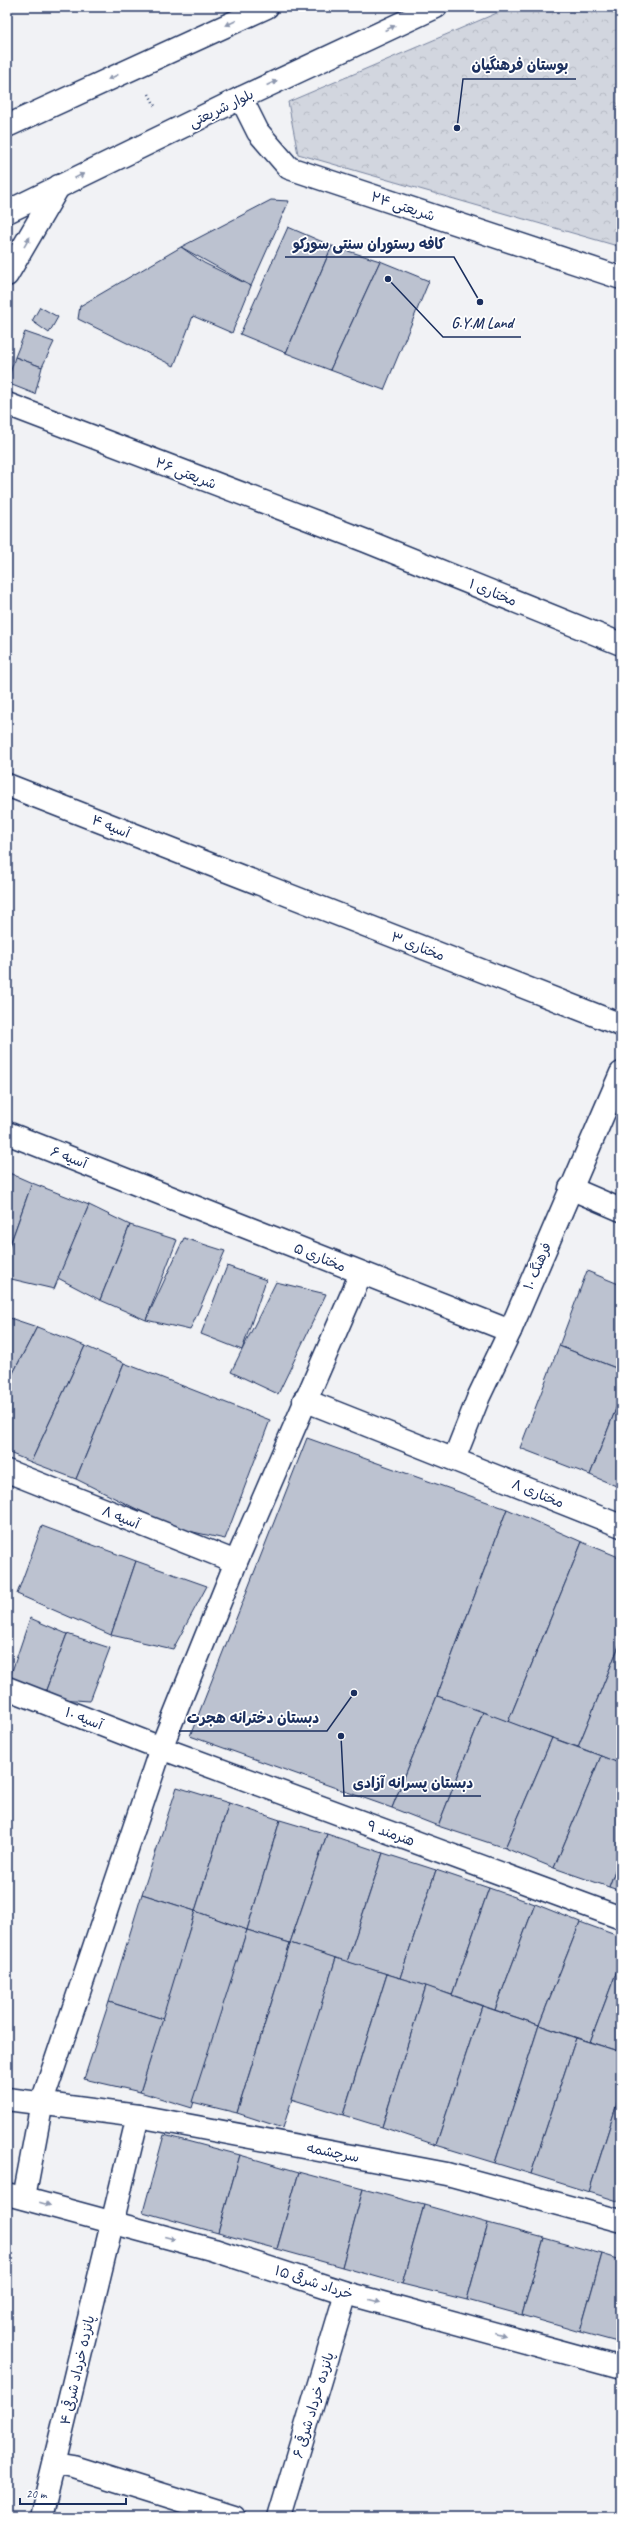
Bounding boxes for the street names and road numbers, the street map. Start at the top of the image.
street label: بلوار شریعتی [186,85,256,131]
street label: شریعتی ۲۴ [369,188,437,225]
street label: شریعتی ۲۶ [153,454,219,493]
street label: مختاری ۱ [466,575,519,610]
street label: آسیه ۴ [89,811,133,842]
street label: مختاری ۳ [389,928,447,964]
street label: آسیه ۶ [48,1143,90,1172]
street label: مختاری ۵ [291,1239,348,1276]
street label: فرهنگ ۱۰ [520,1240,555,1293]
street label: مختاری ۸ [509,1475,566,1512]
street label: آسیه ۸ [99,1502,143,1533]
street label: آسیه ۱۰ [63,1704,106,1734]
street label: هنرمند ۹ [365,1817,417,1850]
street label: سرچشمه [305,2139,361,2167]
street label: ۱۵ خرداد شرقی [273,2262,355,2303]
street label: پانزده خرداد شرقی ۴ [57,2314,99,2427]
street label: پانزده خرداد شرقی ۶ [289,2350,339,2460]

